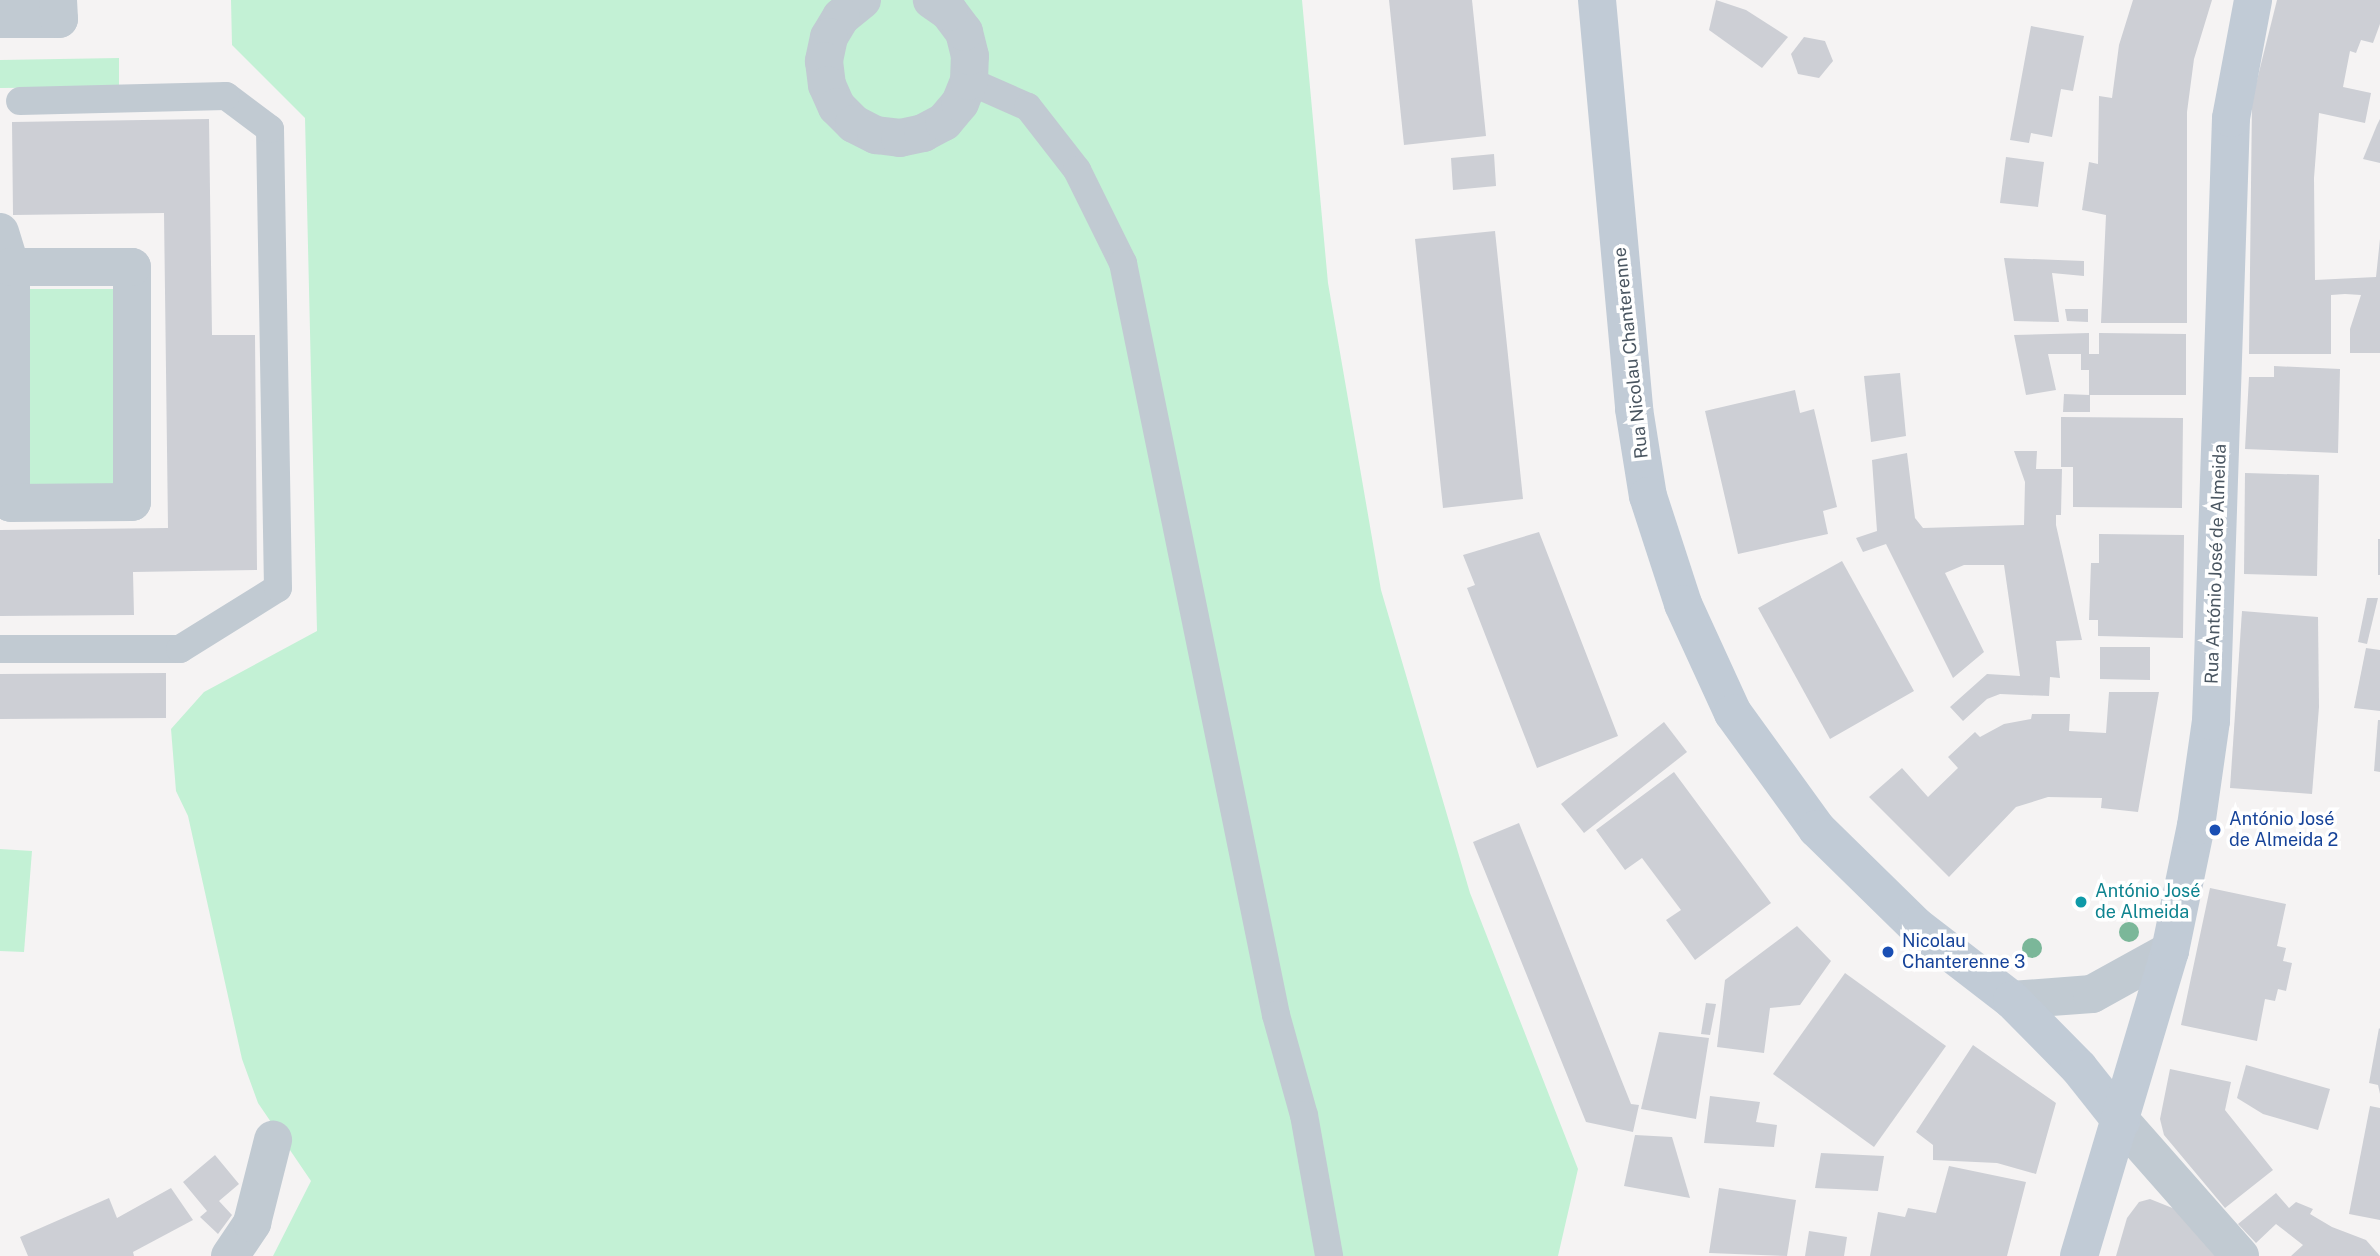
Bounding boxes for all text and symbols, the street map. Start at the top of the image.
street label: Rua Nicolau Chanterenne [1609,246,1653,460]
street label: Rua António José de Almeida [2201,443,2231,685]
place label: António José de Almeida 2 [2229,809,2338,852]
marker: António José de Almeida 2 [2207,822,2223,838]
place label: António José de Almeida [2095,881,2201,924]
marker: António José de Almeida [2073,894,2089,910]
place label: Nicolau Chanterenne 3 [1902,931,2025,974]
marker: Nicolau Chanterenne 3 [1880,944,1896,960]

